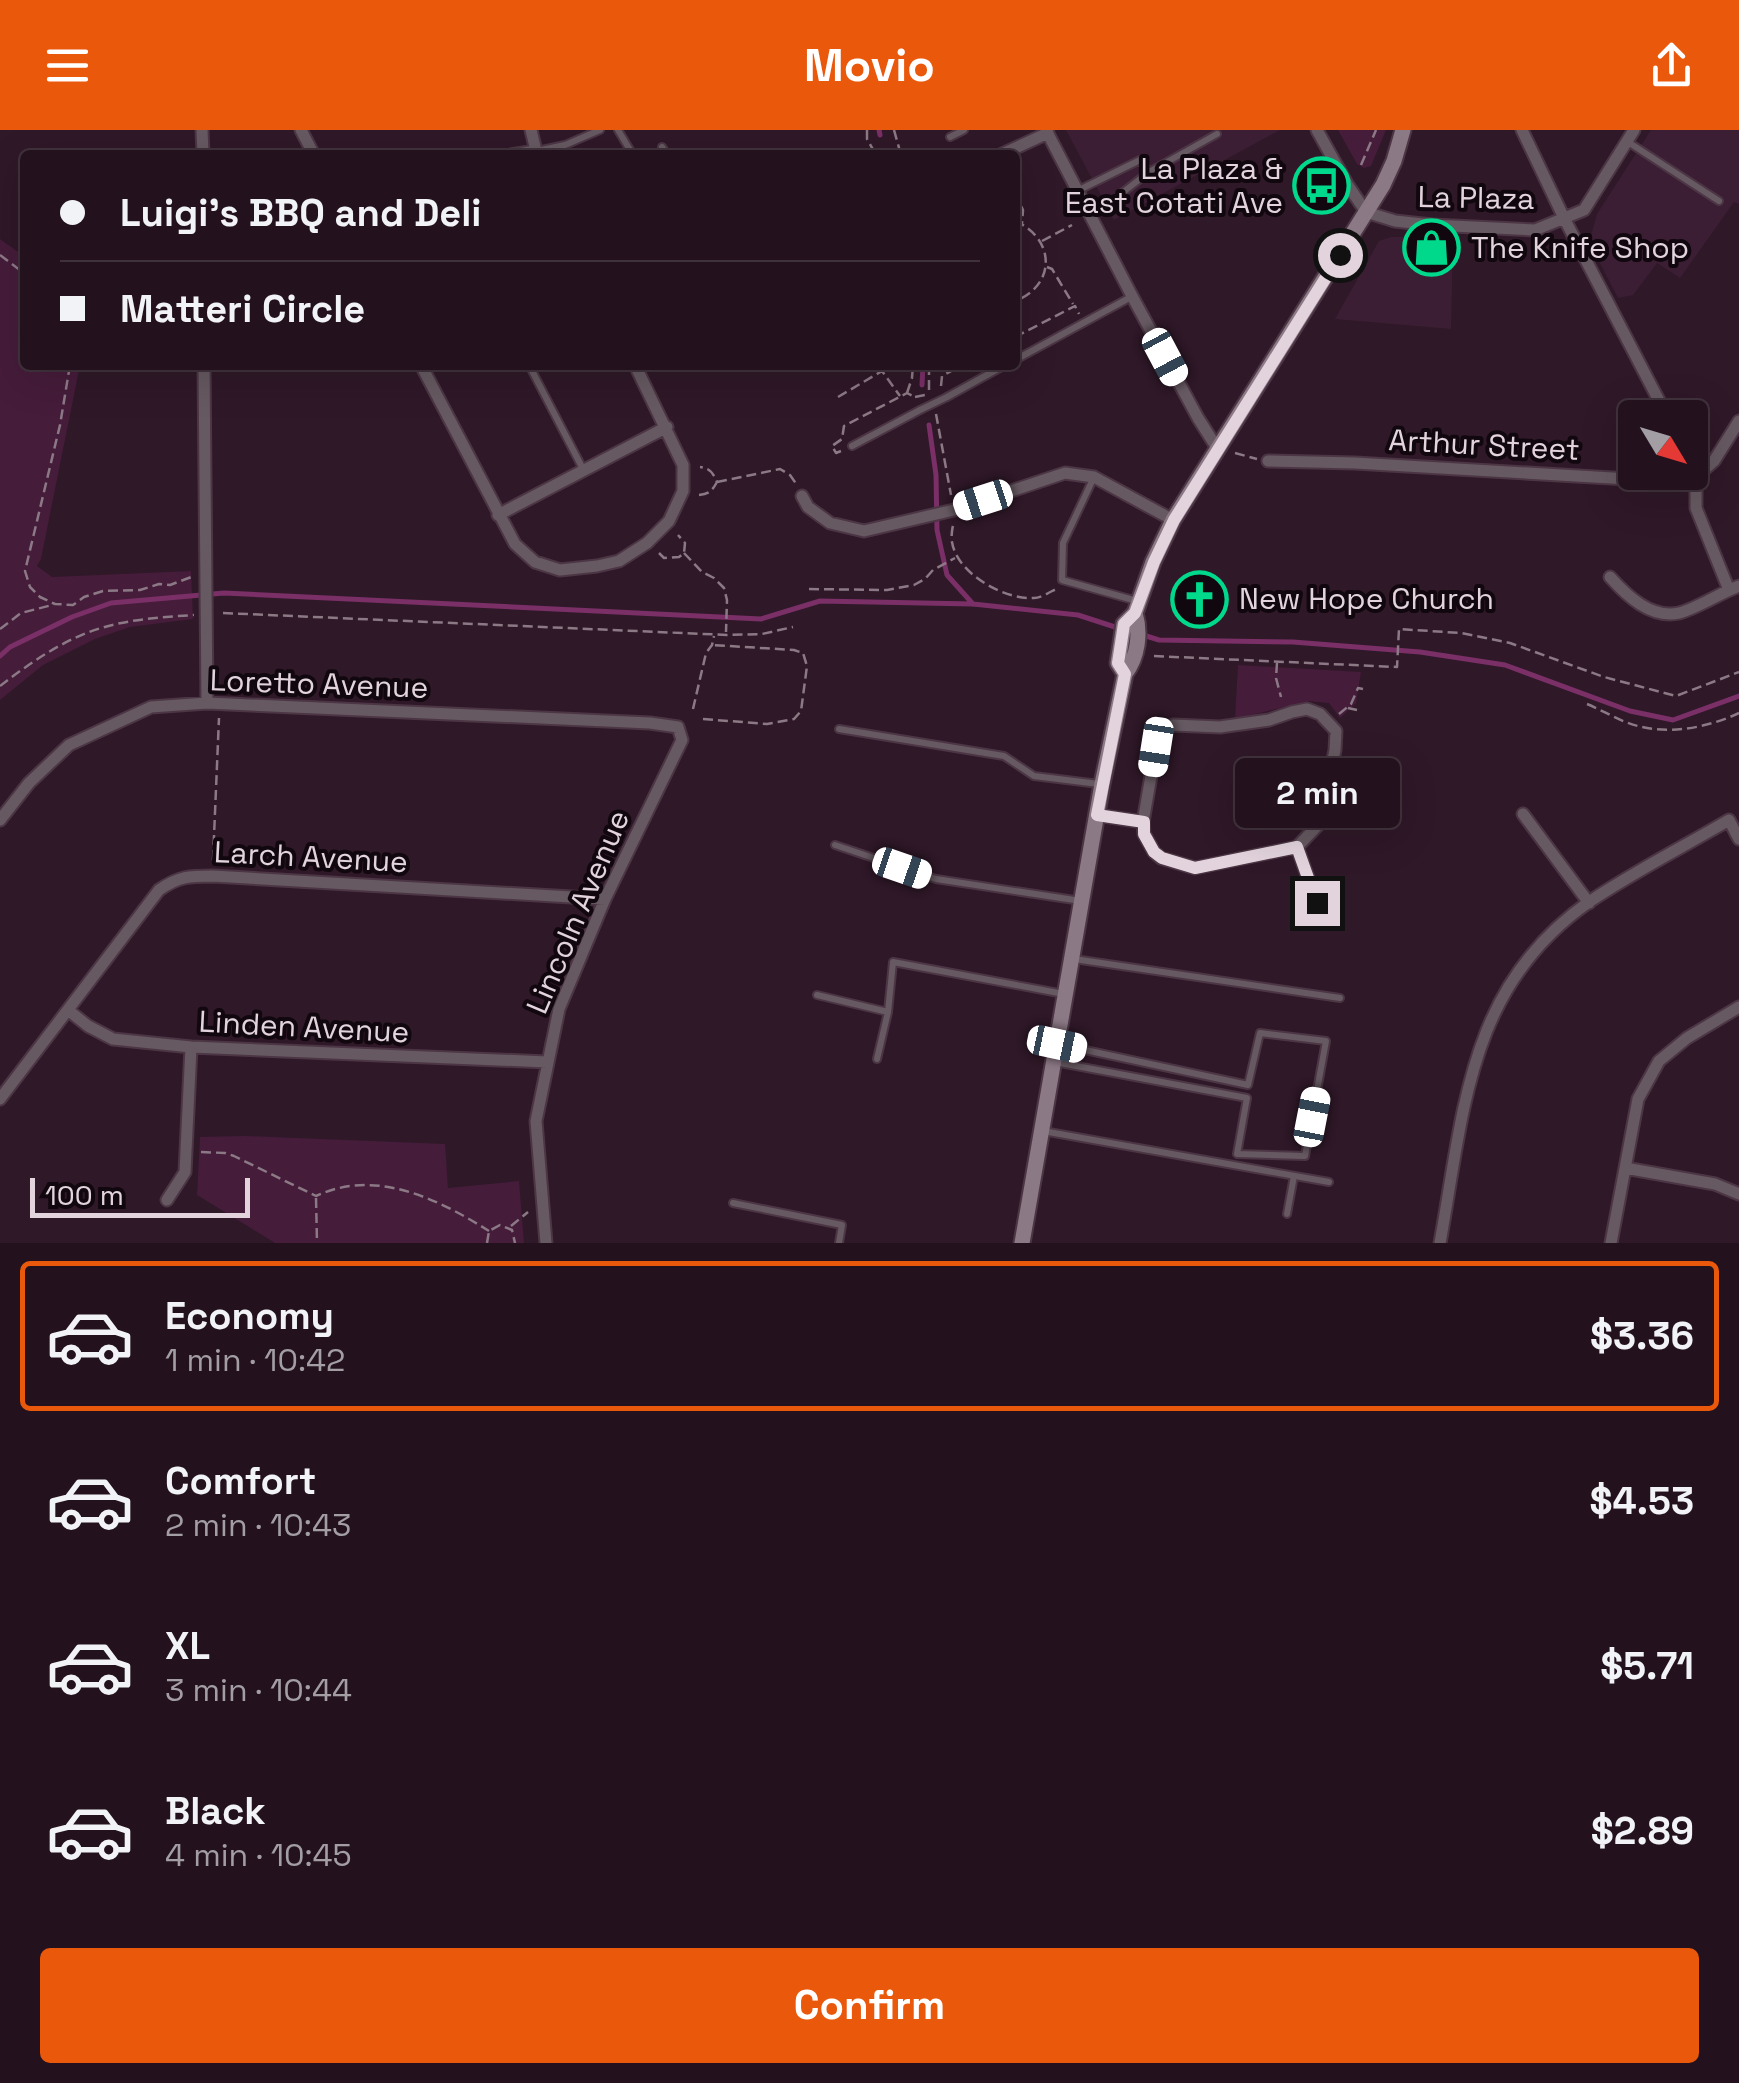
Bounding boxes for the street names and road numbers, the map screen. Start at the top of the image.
street label: La Plaza [1417,177,1535,218]
street label: Arthur Street [1388,420,1581,469]
street label: Loretto Avenue [209,660,429,707]
street label: Lincoln Avenue [517,804,638,1020]
street label: Larch Avenue [213,832,409,881]
street label: Linden Avenue [198,1002,410,1051]

